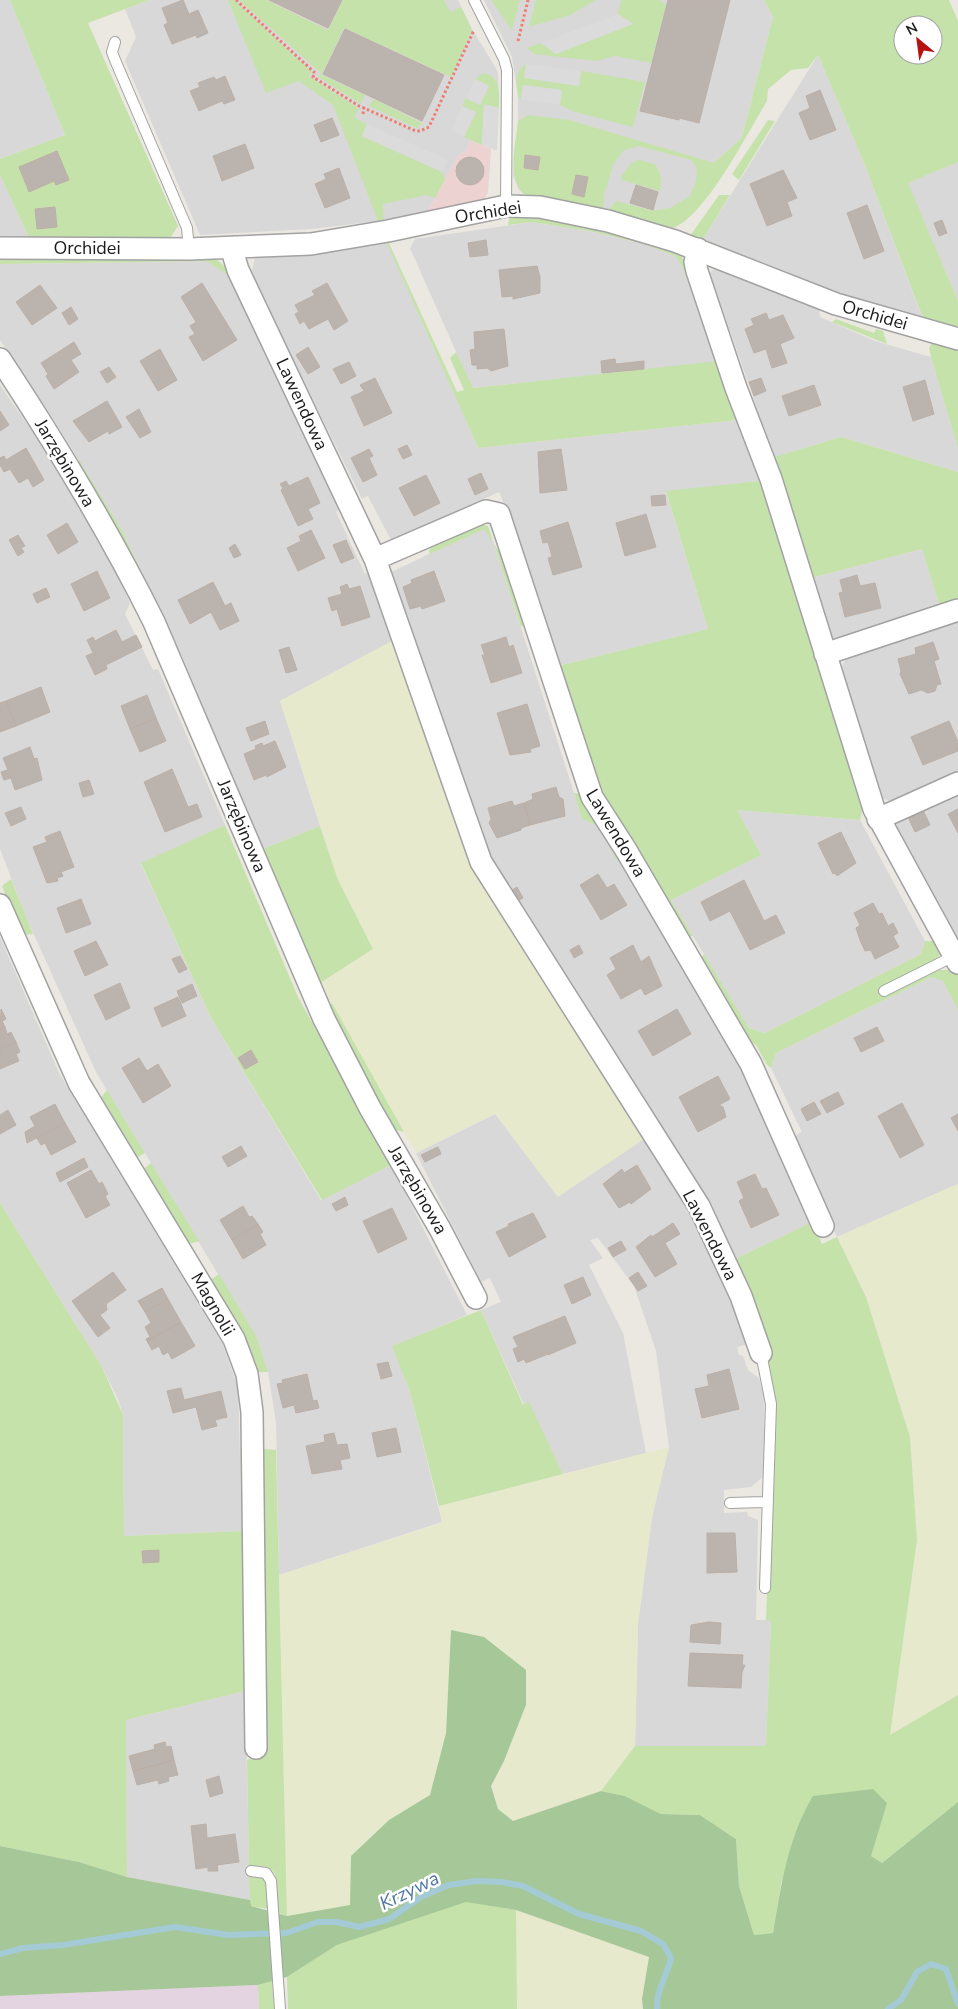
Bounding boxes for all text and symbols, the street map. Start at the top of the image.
north arrow [893,15,943,65]
text: N [903,18,921,40]
street label: Orchidei [453,195,523,229]
street label: Orchidei [53,236,121,260]
street label: Orchidei [839,294,911,336]
street label: Lawendowa [270,354,334,454]
street label: Jarzębinowa [29,414,101,512]
street label: Jarzębinowa [211,775,272,876]
street label: Lawendowa [580,784,652,882]
street label: Jarzębinowa [382,1140,453,1239]
street label: Lawendowa [677,1185,743,1285]
street label: Magnolii [185,1268,241,1340]
water label: Krzywa [375,1865,444,1916]

